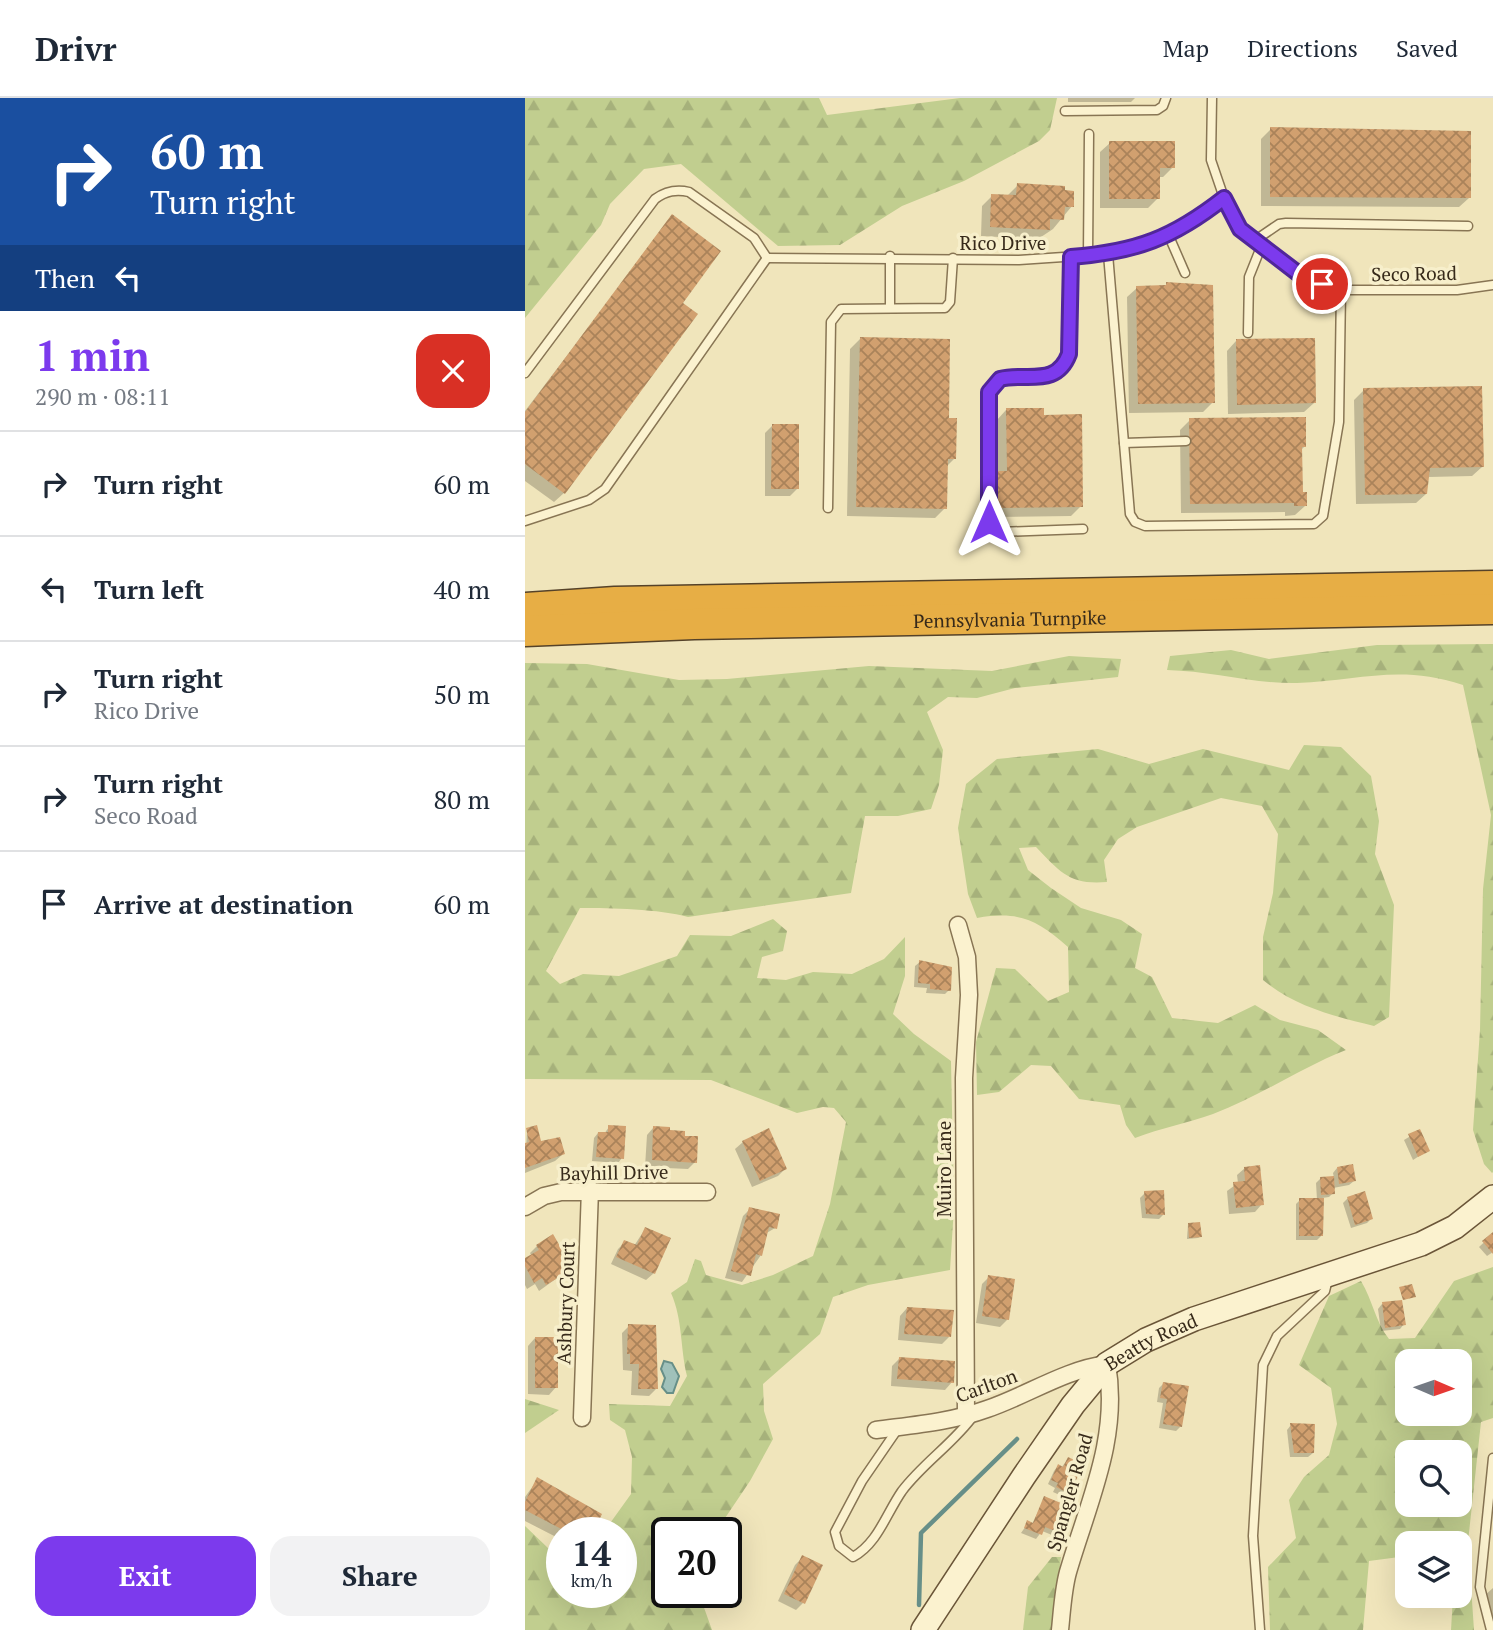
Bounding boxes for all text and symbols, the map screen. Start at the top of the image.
text: Drivr [35,27,116,70]
text: Map [1163,32,1209,64]
text: Directions [1247,32,1358,64]
text: Saved [1396,32,1458,64]
text: 60 m [150,118,264,183]
icon: right [35,126,126,217]
text: Turn right [150,181,296,223]
street label: Rico Drive [960,230,1046,255]
pin [1292,254,1352,314]
icon: left [109,259,147,297]
street label: Seco Road [1371,260,1458,286]
text: Then [35,261,95,295]
icon: arrive [1303,265,1341,303]
text: 1 min [35,327,150,383]
button: close [416,334,490,408]
text: 290 m · 08:11 [35,381,170,412]
icon: right [35,465,73,503]
text: Turn right [94,467,223,501]
text: 60 m [434,467,490,501]
position arrow [952,485,1026,559]
icon: left [35,570,73,608]
text: Turn left [94,572,204,606]
text: 40 m [434,572,490,606]
street label: Pennsylvania Turnpike [913,604,1107,632]
text: Turn right [94,661,223,695]
icon: right [35,675,73,713]
text: 50 m [434,677,490,711]
text: Rico Drive [94,695,199,726]
text: Turn right [94,766,223,800]
icon: right [35,780,73,818]
text: 80 m [434,782,490,816]
text: Seco Road [94,800,198,831]
icon: arrive [35,885,73,923]
text: Arrive at destination [94,887,353,921]
text: 60 m [434,887,490,921]
street label: Muiro Lane [931,1121,956,1217]
street label: Bayhill Drive [559,1159,669,1185]
street label: Ashbury Court [550,1241,580,1365]
street label: Beatty Road [1099,1307,1201,1375]
north arrow [1395,1349,1472,1426]
map controls [1395,1349,1472,1608]
street label: Carlton [952,1362,1020,1408]
street label: Spangler Road [1040,1430,1098,1554]
button: search [1395,1440,1472,1517]
speed limit sign: 20 [651,1517,742,1608]
text: 14 [572,1530,611,1576]
button: layers [1395,1531,1472,1608]
button: Exit [35,1536,256,1616]
button: Share [270,1536,490,1616]
text: km/h [571,1568,612,1592]

